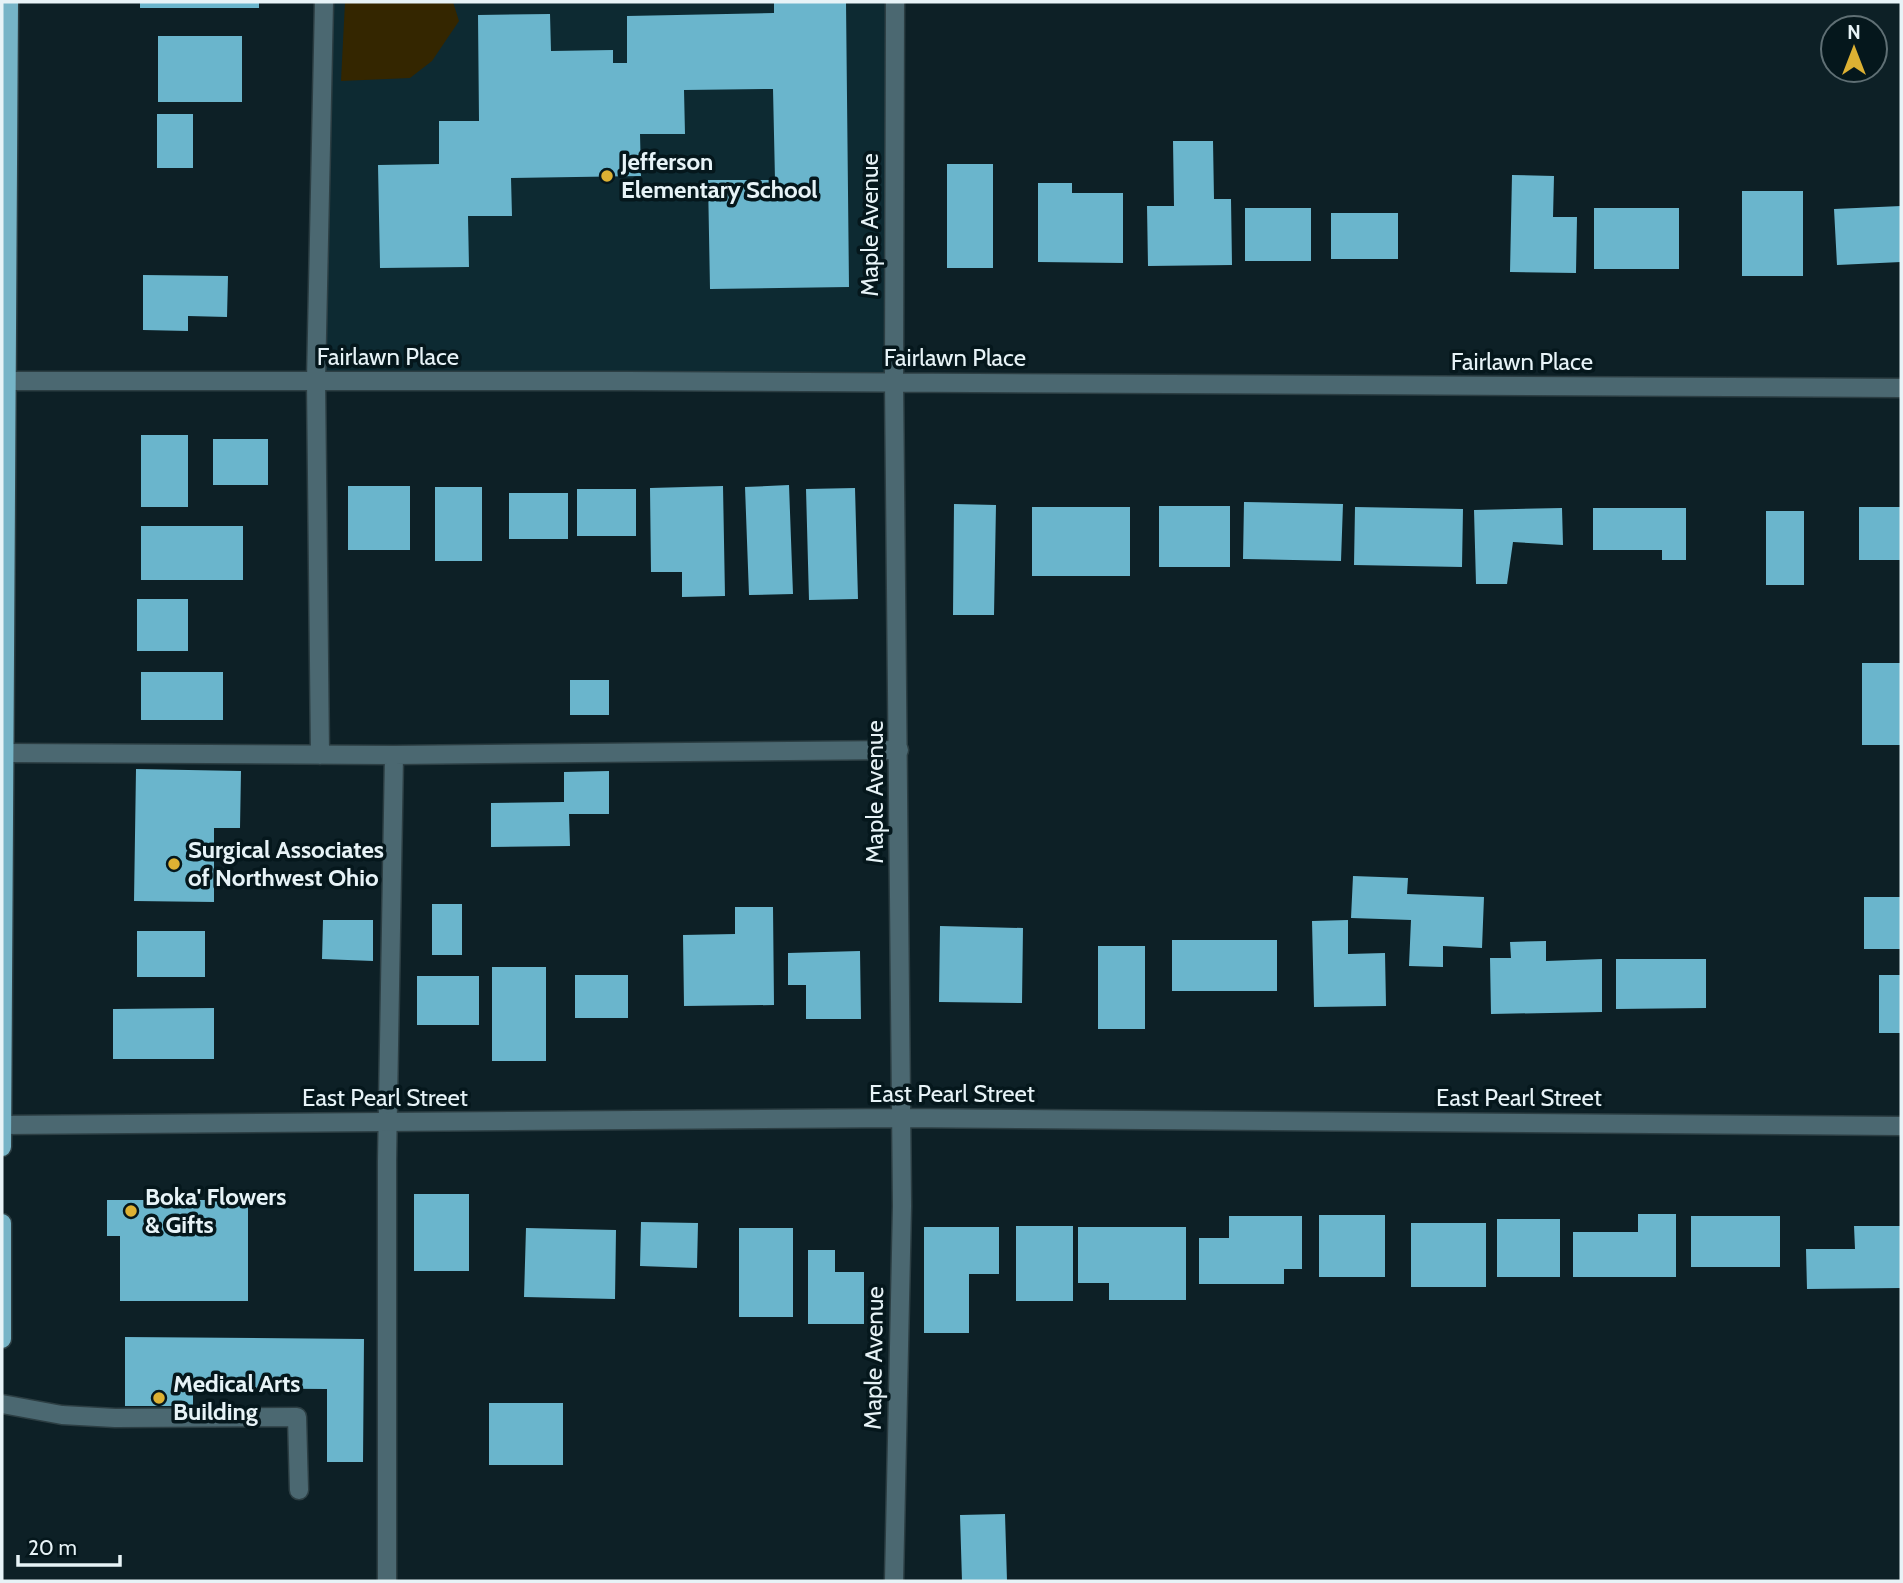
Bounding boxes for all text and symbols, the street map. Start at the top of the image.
north arrow [1819,14,1889,84]
text: N [1847,21,1861,44]
place label: Jefferson Elementary School [620,147,818,204]
street label: Maple Avenue [855,153,884,297]
marker: Jefferson Elementary School [599,168,615,184]
street label: Fairlawn Place [317,342,459,371]
street label: Fairlawn Place [884,343,1026,372]
street label: Fairlawn Place [1451,347,1593,376]
street label: Maple Avenue [860,720,889,864]
place label: Surgical Associates of Northwest Ohio [188,835,384,892]
marker: Surgical Associates of Northwest Ohio [166,856,182,872]
street label: East Pearl Street [869,1079,1035,1108]
street label: East Pearl Street [302,1083,468,1112]
street label: East Pearl Street [1436,1083,1602,1112]
place label: Boka' Flowers & Gifts [145,1182,286,1239]
marker: Boka' Flowers & Gifts [123,1203,139,1219]
street label: Maple Avenue [858,1286,889,1430]
place label: Medical Arts Building [173,1369,300,1426]
marker: Medical Arts Building [151,1390,167,1406]
scale bar [18,1524,119,1568]
text: 20 m [28,1535,77,1560]

